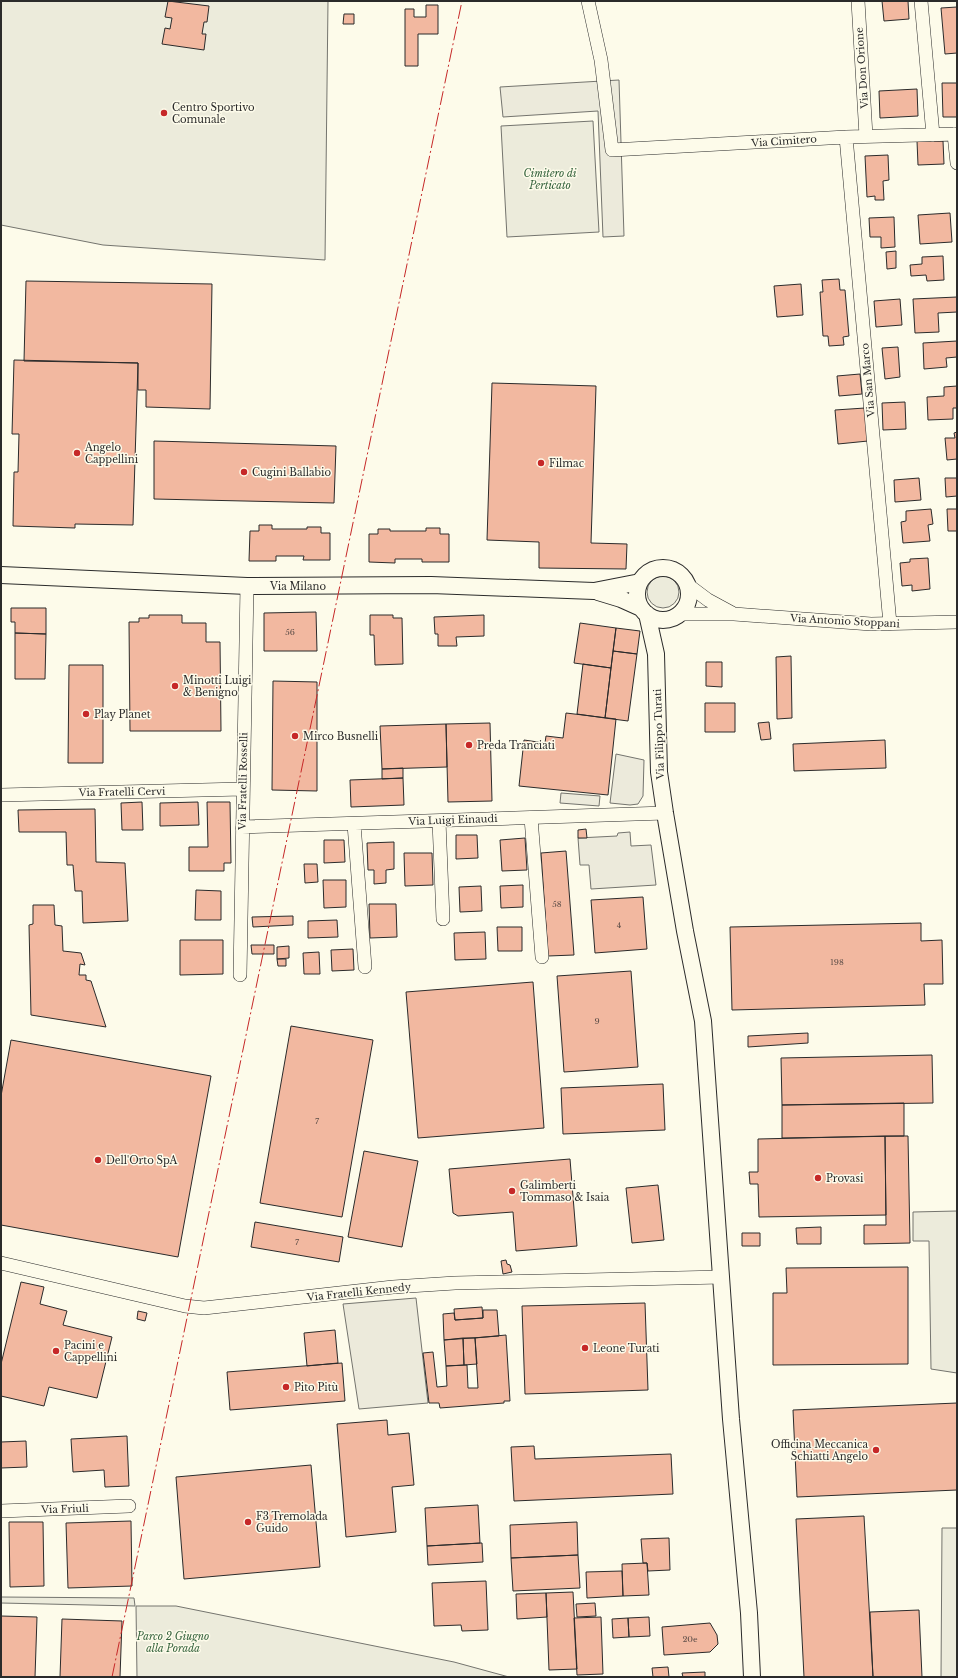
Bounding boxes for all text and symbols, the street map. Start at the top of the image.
street label: Via Don Orione [853,27,871,110]
place label: Centro Sportivo Comunale [172,101,255,126]
marker: Centro Sportivo Comunale [159,108,169,118]
street label: Via Cimitero [750,132,818,150]
park label: Cimitero di Perticato [524,167,577,192]
street label: Via San Marco [858,342,878,419]
place label: Angelo Cappellini [84,441,139,466]
marker: Angelo Cappellini [72,448,82,458]
place label: Filmac [549,457,585,470]
marker: Filmac [536,458,546,468]
place label: Cugini Ballabio [252,466,331,479]
marker: Cugini Ballabio [239,467,249,477]
street label: Via Milano [269,580,326,593]
street label: Via Antonio Stoppani [789,612,901,630]
house number: 56 [285,627,295,637]
place label: Minotti Luigi & Benigno [183,674,252,699]
marker: Minotti Luigi & Benigno [170,681,180,691]
street label: Via Filippo Turati [651,688,667,780]
place label: Play Planet [94,708,151,721]
marker: Play Planet [81,709,91,719]
place label: Mirco Busnelli [303,730,379,743]
street label: Via Fratelli Rosselli [236,731,250,831]
marker: Mirco Busnelli [290,731,300,741]
place label: Preda Tranciati [477,739,556,752]
marker: Preda Tranciati [464,740,474,750]
street label: Via Fratelli Cervi [78,785,166,799]
street label: Via Luigi Einaudi [407,812,498,828]
house number: 58 [552,899,562,909]
house number: 4 [617,920,622,930]
house number: 198 [830,957,844,967]
house number: 9 [594,1016,600,1026]
house number: 7 [315,1116,320,1126]
place label: Dell'Orto SpA [106,1154,178,1167]
marker: Dell'Orto SpA [93,1155,103,1165]
place label: Provasi [826,1172,864,1185]
marker: Provasi [813,1173,823,1183]
place label: Galimberti Tommaso & Isaia [520,1179,610,1204]
marker: Galimberti Tommaso & Isaia [507,1186,517,1196]
house number: 7 [295,1237,300,1247]
street label: Via Fratelli Kennedy [305,1280,412,1304]
place label: Pacini e Cappellini [64,1339,118,1364]
place label: Leone Turati [593,1342,660,1355]
marker: Leone Turati [580,1343,590,1353]
marker: Pacini e Cappellini [51,1346,61,1356]
place label: Pito Pitù [294,1381,339,1394]
marker: Pito Pitù [281,1382,291,1392]
place label: Officina Meccanica Schiatti Angelo [771,1438,868,1463]
marker: Officina Meccanica Schiatti Angelo [871,1445,881,1455]
street label: Via Friuli [40,1502,90,1516]
place label: F3 Tremolada Guido [256,1510,328,1535]
marker: F3 Tremolada Guido [243,1517,253,1527]
park label: Parco 2 Giugno alla Porada [136,1630,209,1655]
house number: 20e [682,1634,698,1644]

